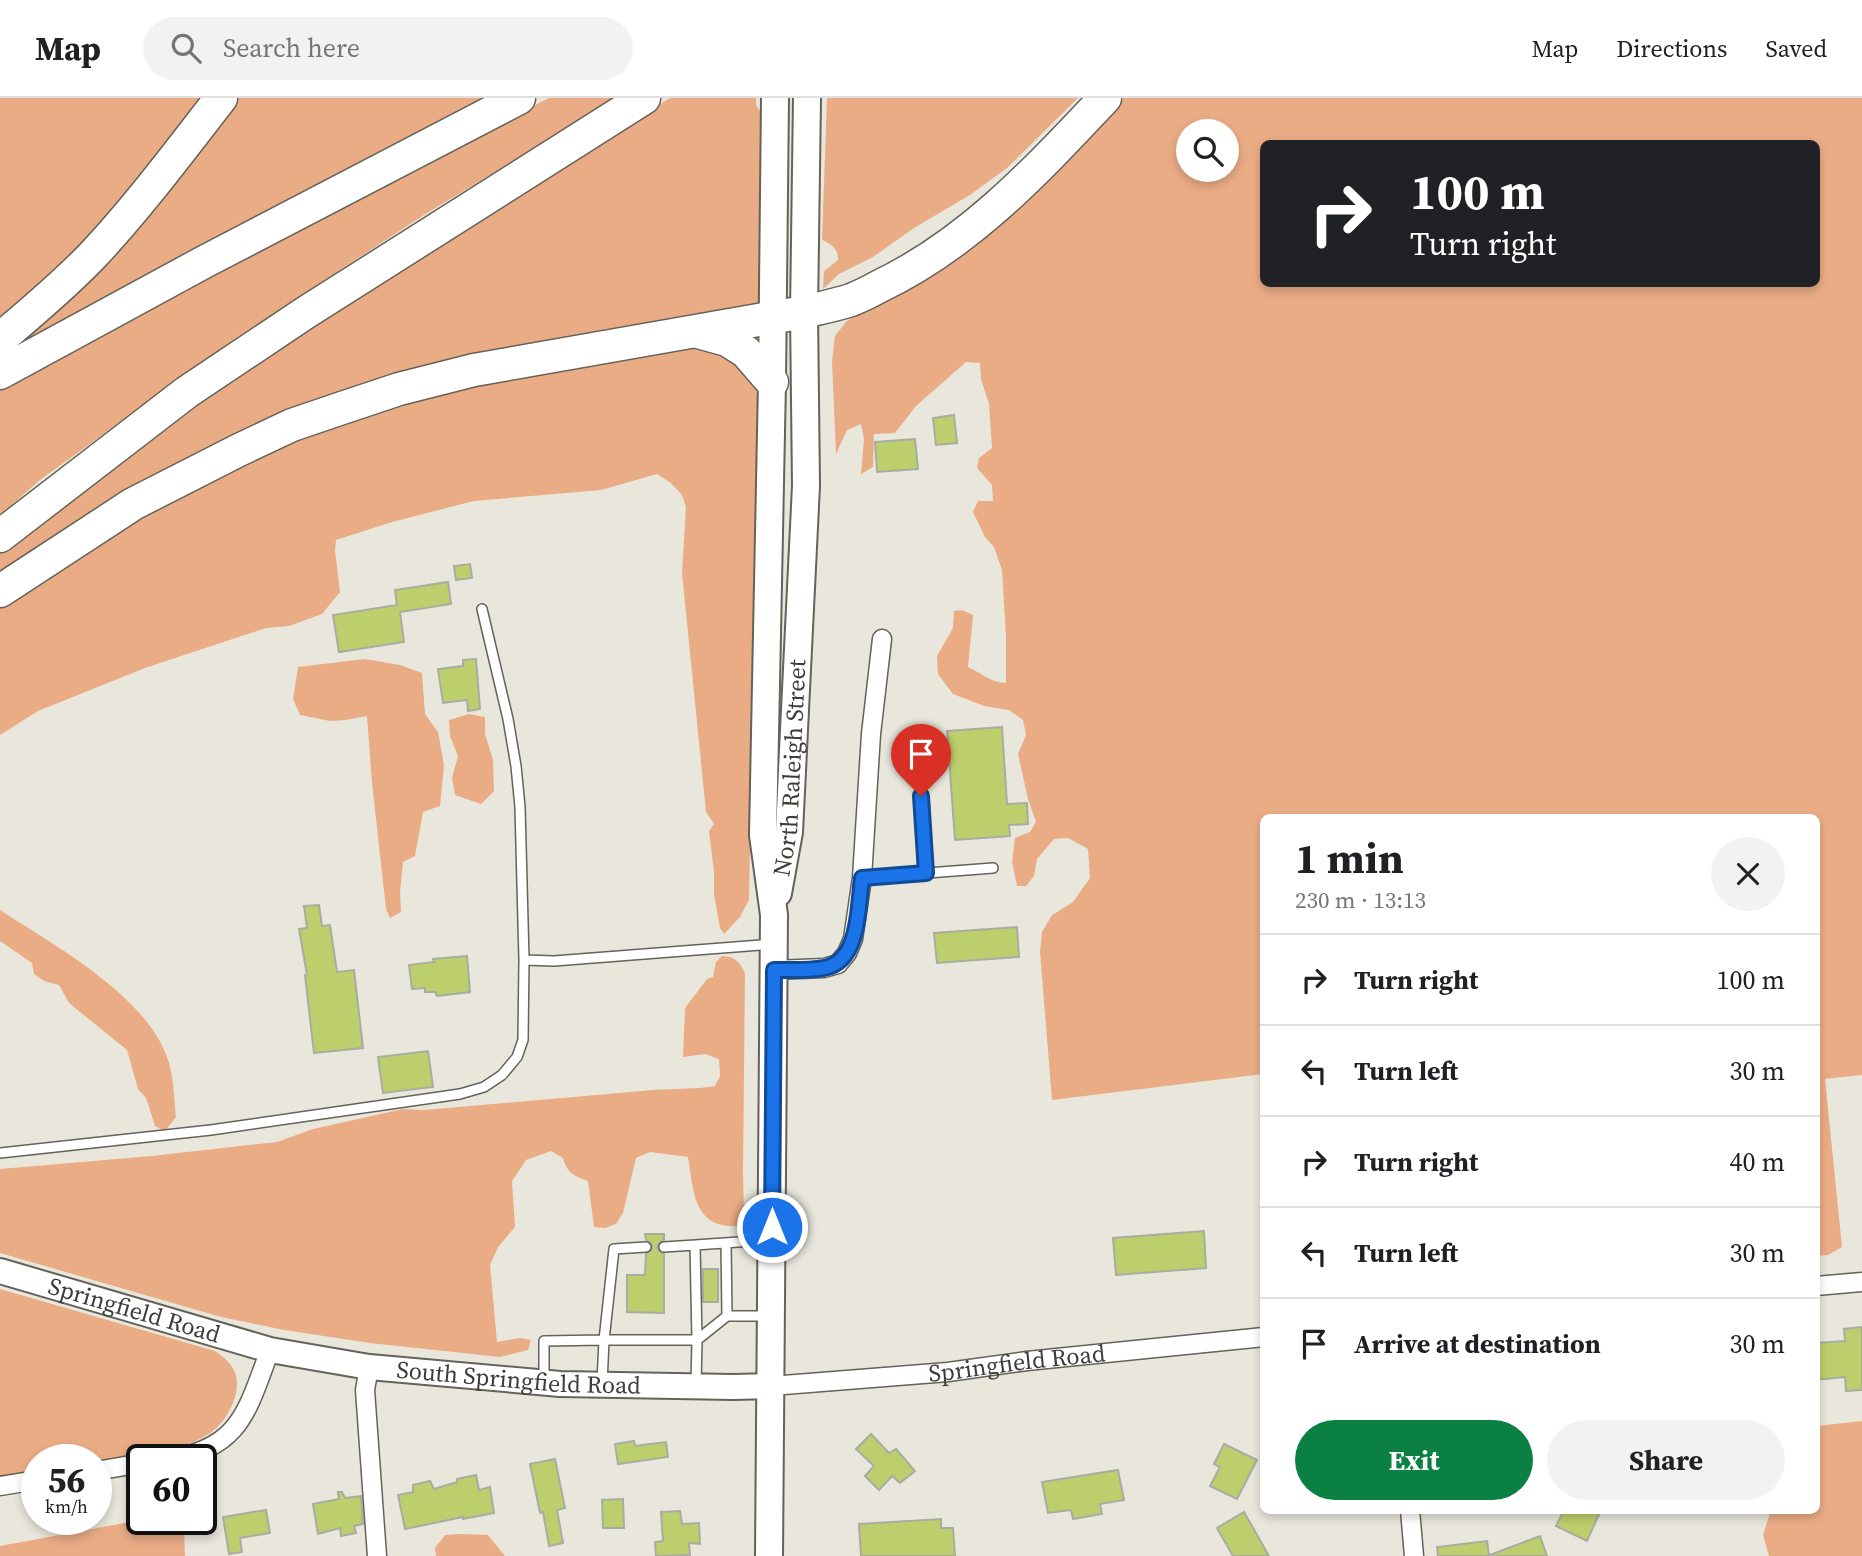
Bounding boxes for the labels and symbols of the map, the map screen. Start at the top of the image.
street label: North Raleigh Street [764,658,813,879]
pin [891,724,951,796]
position arrow [735,1190,809,1264]
street label: Springfield Road [45,1269,225,1351]
street label: Springfield Road [927,1336,1107,1389]
street label: South Springfield Road [395,1353,642,1401]
speed limit sign: 60 [126,1444,217,1535]

